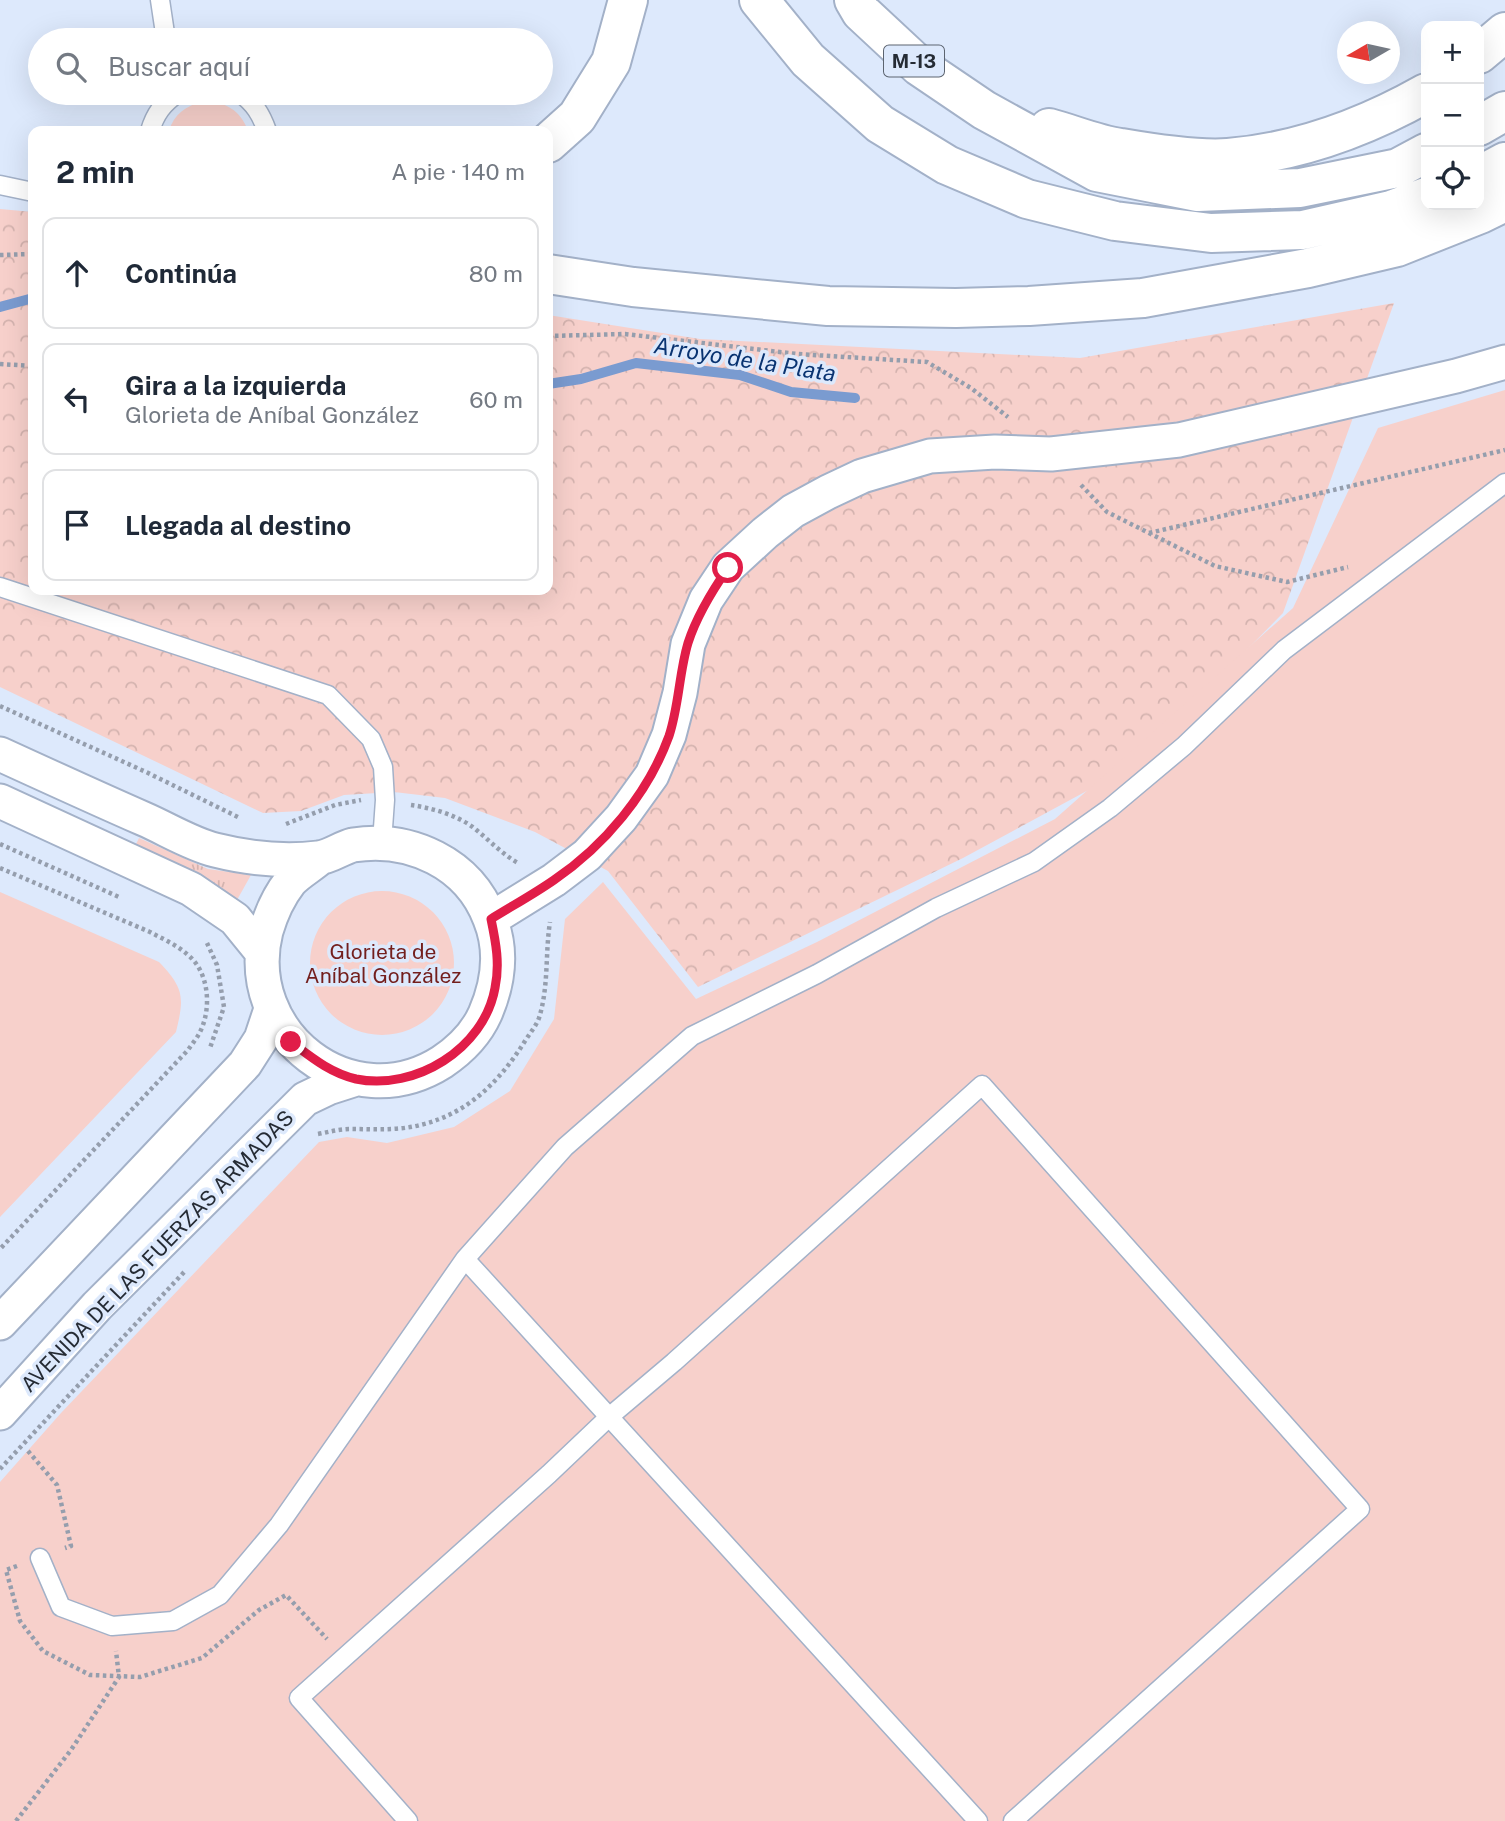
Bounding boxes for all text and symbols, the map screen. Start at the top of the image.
north arrow [1337,21,1400,84]
map controls [1421,21,1484,210]
button: + [1421,21,1484,84]
search box [28,28,553,105]
road number: M-13 [884,45,944,76]
icon: search [52,48,90,86]
text: Buscar aquí [108,51,250,82]
button: − [1421,84,1484,147]
button: locate [1421,147,1484,210]
text: 2 min [56,154,135,190]
text: A pie · 140 m [391,158,525,185]
icon: ahead [58,254,96,292]
text: Continúa [125,258,237,289]
text: 80 m [469,260,523,287]
water label: Arroyo de la Plata [652,331,838,387]
text: Gira a la izquierda [125,370,347,401]
icon: left [58,380,96,418]
text: 60 m [469,386,523,413]
text: Glorieta de Aníbal González [125,401,419,428]
icon: arrive [58,506,96,544]
text: Llegada al destino [125,510,351,541]
route start [712,552,743,583]
park label: Glorieta de Aníbal González [305,939,461,988]
route end [275,1026,306,1057]
street label: AVENIDA DE LAS FUERZAS ARMADAS [16,1105,298,1397]

